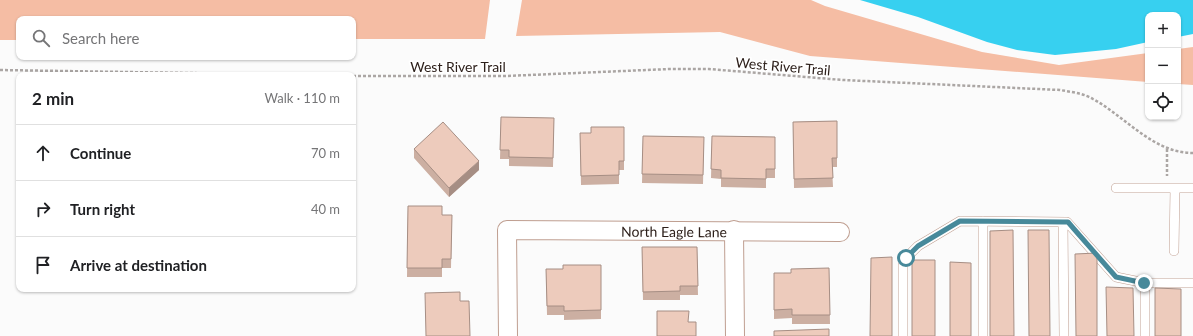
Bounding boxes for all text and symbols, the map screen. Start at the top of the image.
map controls [1145,12,1181,120]
button: + [1145,12,1181,48]
search box [16,16,356,60]
icon: search [30,27,52,49]
text: Search here [62,29,139,47]
button: − [1145,48,1181,84]
street label: West River Trail [735,53,831,79]
street label: West River Trail [410,58,506,75]
button: locate [1145,84,1181,120]
text: 2 min [32,88,74,109]
text: Walk · 110 m [264,90,340,106]
icon: ahead [32,142,54,164]
text: Continue [70,144,131,162]
text: 70 m [311,145,340,161]
icon: right [32,198,54,220]
text: Turn right [70,200,135,218]
text: 40 m [311,201,340,217]
street label: North Eagle Lane [621,222,727,240]
route start [897,249,915,267]
icon: arrive [32,254,54,276]
text: Arrive at destination [70,256,207,274]
route end [1135,274,1153,292]

